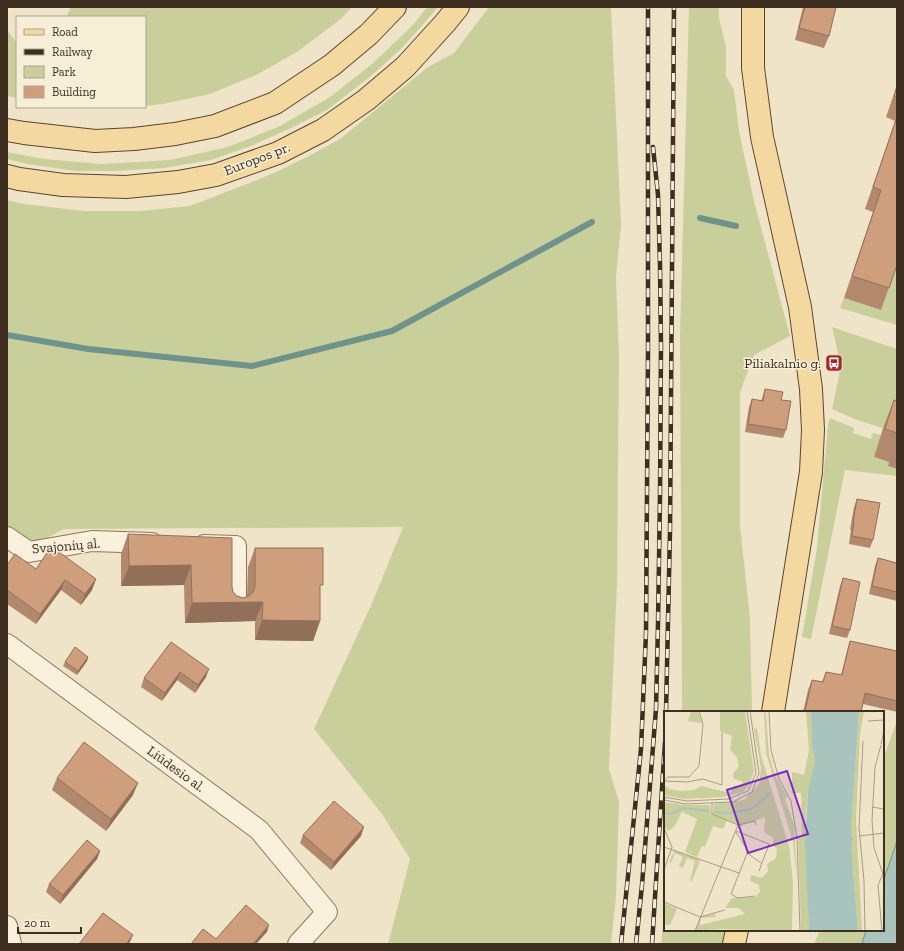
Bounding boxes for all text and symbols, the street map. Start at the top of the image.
legend [16,16,146,108]
text: Road [52,25,78,39]
text: Railway [52,45,93,59]
text: Park [52,65,77,79]
text: Building [52,85,96,99]
street label: Europos pr. [222,139,292,179]
bus stop icon: Piliakalnio g. [824,353,844,373]
place label: Piliakalnio g. [744,355,821,372]
street label: Svajonių al. [31,535,101,557]
inset map [664,711,884,931]
street label: Liūdesio al. [144,742,208,796]
scale bar [18,909,81,935]
text: 20 m [24,916,51,930]

